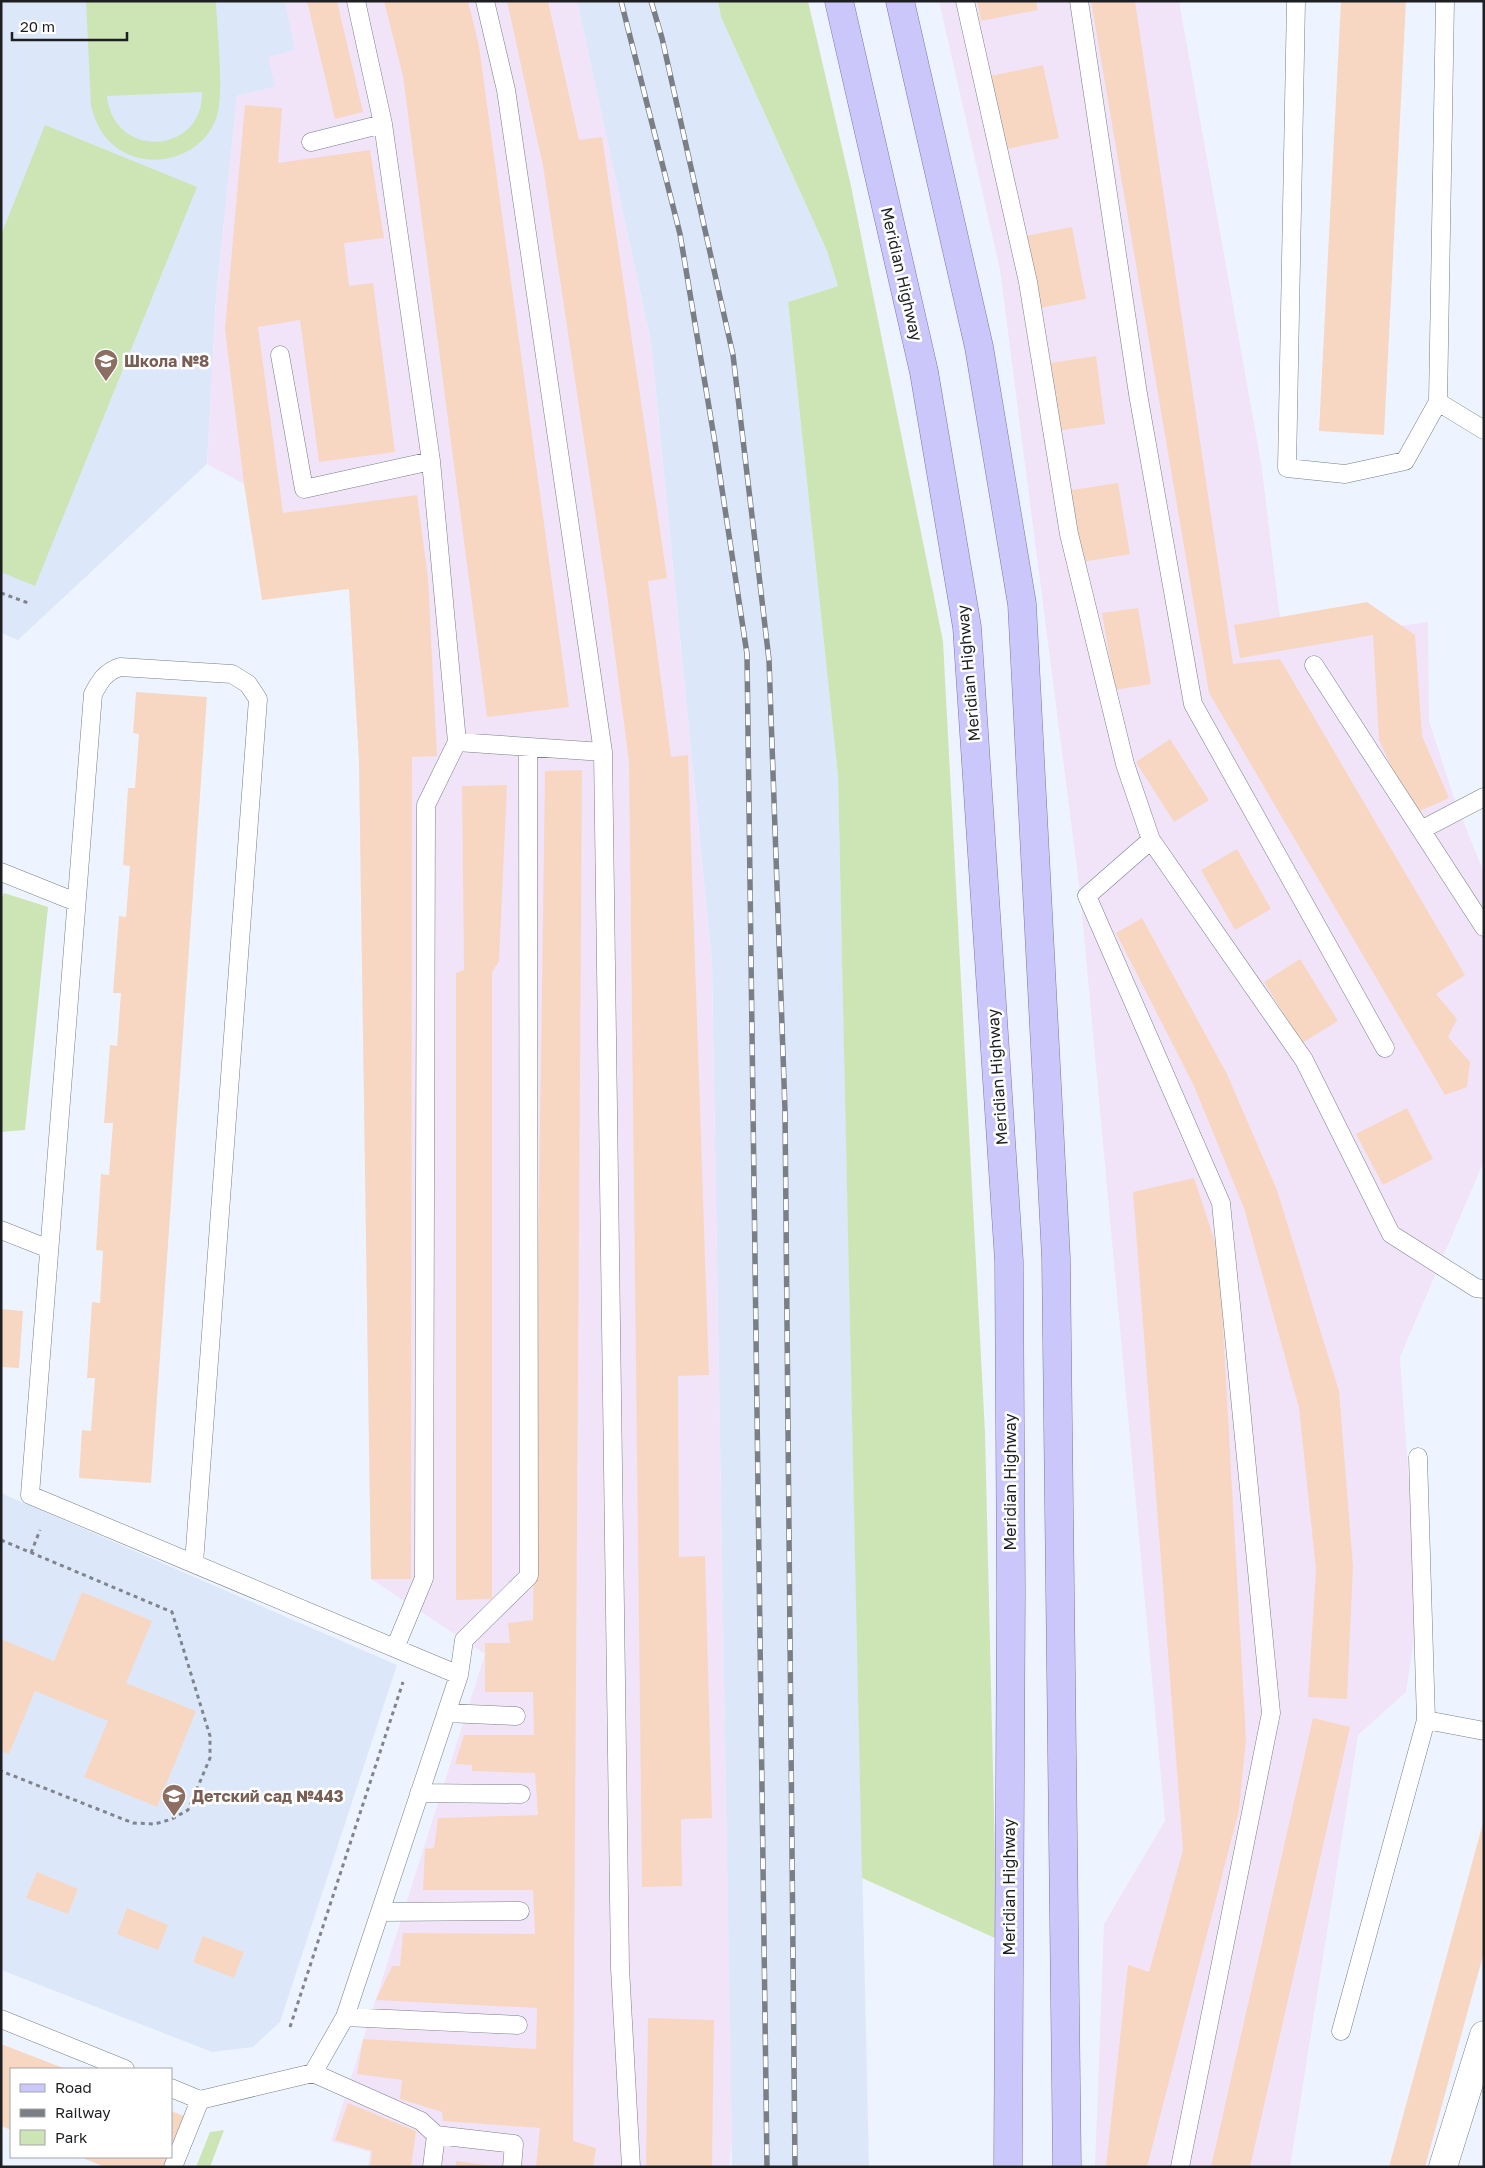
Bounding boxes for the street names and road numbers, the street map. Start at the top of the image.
street label: Meridian Highway [877,205,927,343]
street label: Meridian Highway [952,604,984,742]
street label: Meridian Highway [982,1008,1012,1146]
street label: Meridian Highway [1000,1414,1020,1550]
street label: Meridian Highway [999,1819,1019,1955]

